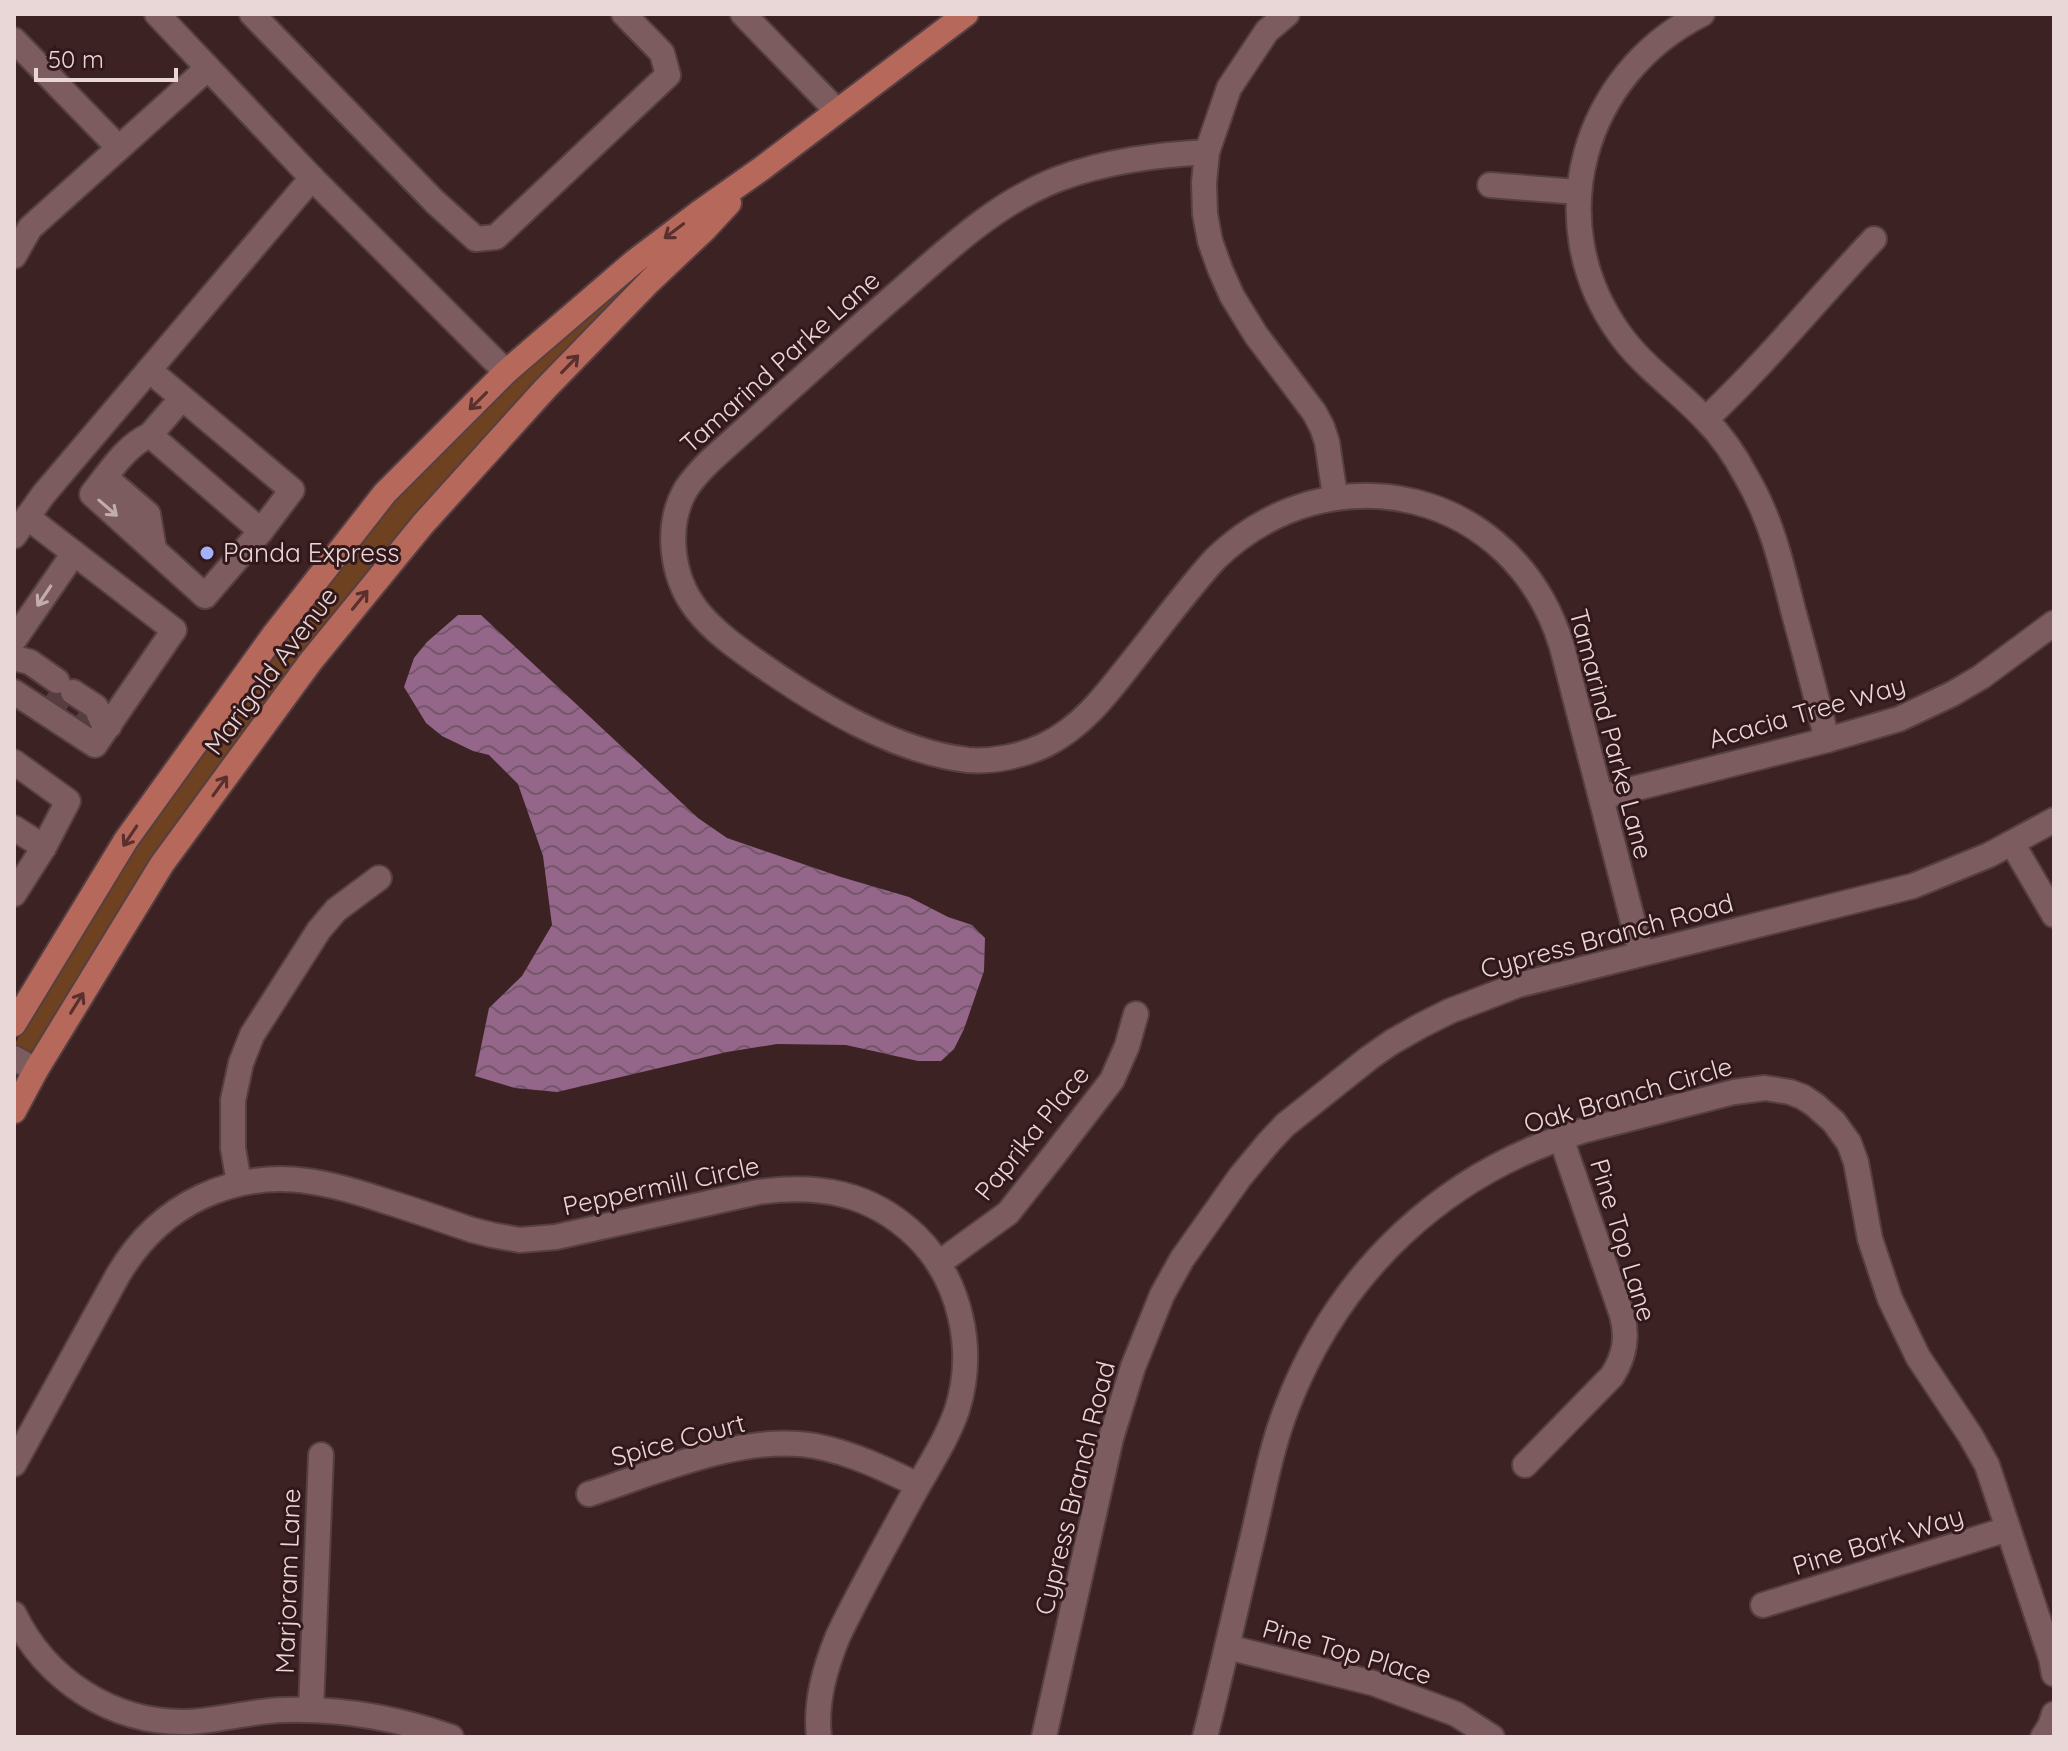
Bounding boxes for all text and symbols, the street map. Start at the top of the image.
scale bar [36,32,176,82]
text: 50 m [48,44,104,74]
one-way arrow [664,222,686,239]
street label: Tamarind Parke Lane [673,263,886,460]
one-way arrow [560,355,579,374]
one-way arrow [468,391,488,410]
one-way arrow [97,499,117,517]
place label: Panda Express [223,536,399,569]
marker: Panda Express [198,544,216,562]
street label: Marigold Avenue [197,580,344,761]
one-way arrow [36,585,52,607]
one-way arrow [351,590,369,611]
street label: Tamarind Parke Lane [1562,605,1661,862]
street label: Acacia Tree Way [1705,668,1909,755]
one-way arrow [211,775,228,797]
one-way arrow [122,824,138,846]
street label: Cypress Branch Road [1477,886,1737,985]
one-way arrow [69,992,85,1015]
street label: Oak Branch Circle [1520,1049,1736,1140]
street label: Paprika Place [967,1058,1096,1207]
street label: Peppermill Circle [559,1149,762,1222]
street label: Pine Top Lane [1583,1155,1664,1325]
street label: Cypress Branch Road [1027,1358,1122,1618]
street label: Spice Court [607,1406,749,1473]
street label: Marjoram Lane [268,1488,307,1674]
street label: Pine Bark Way [1788,1499,1967,1582]
street label: Pine Top Place [1259,1612,1436,1691]

